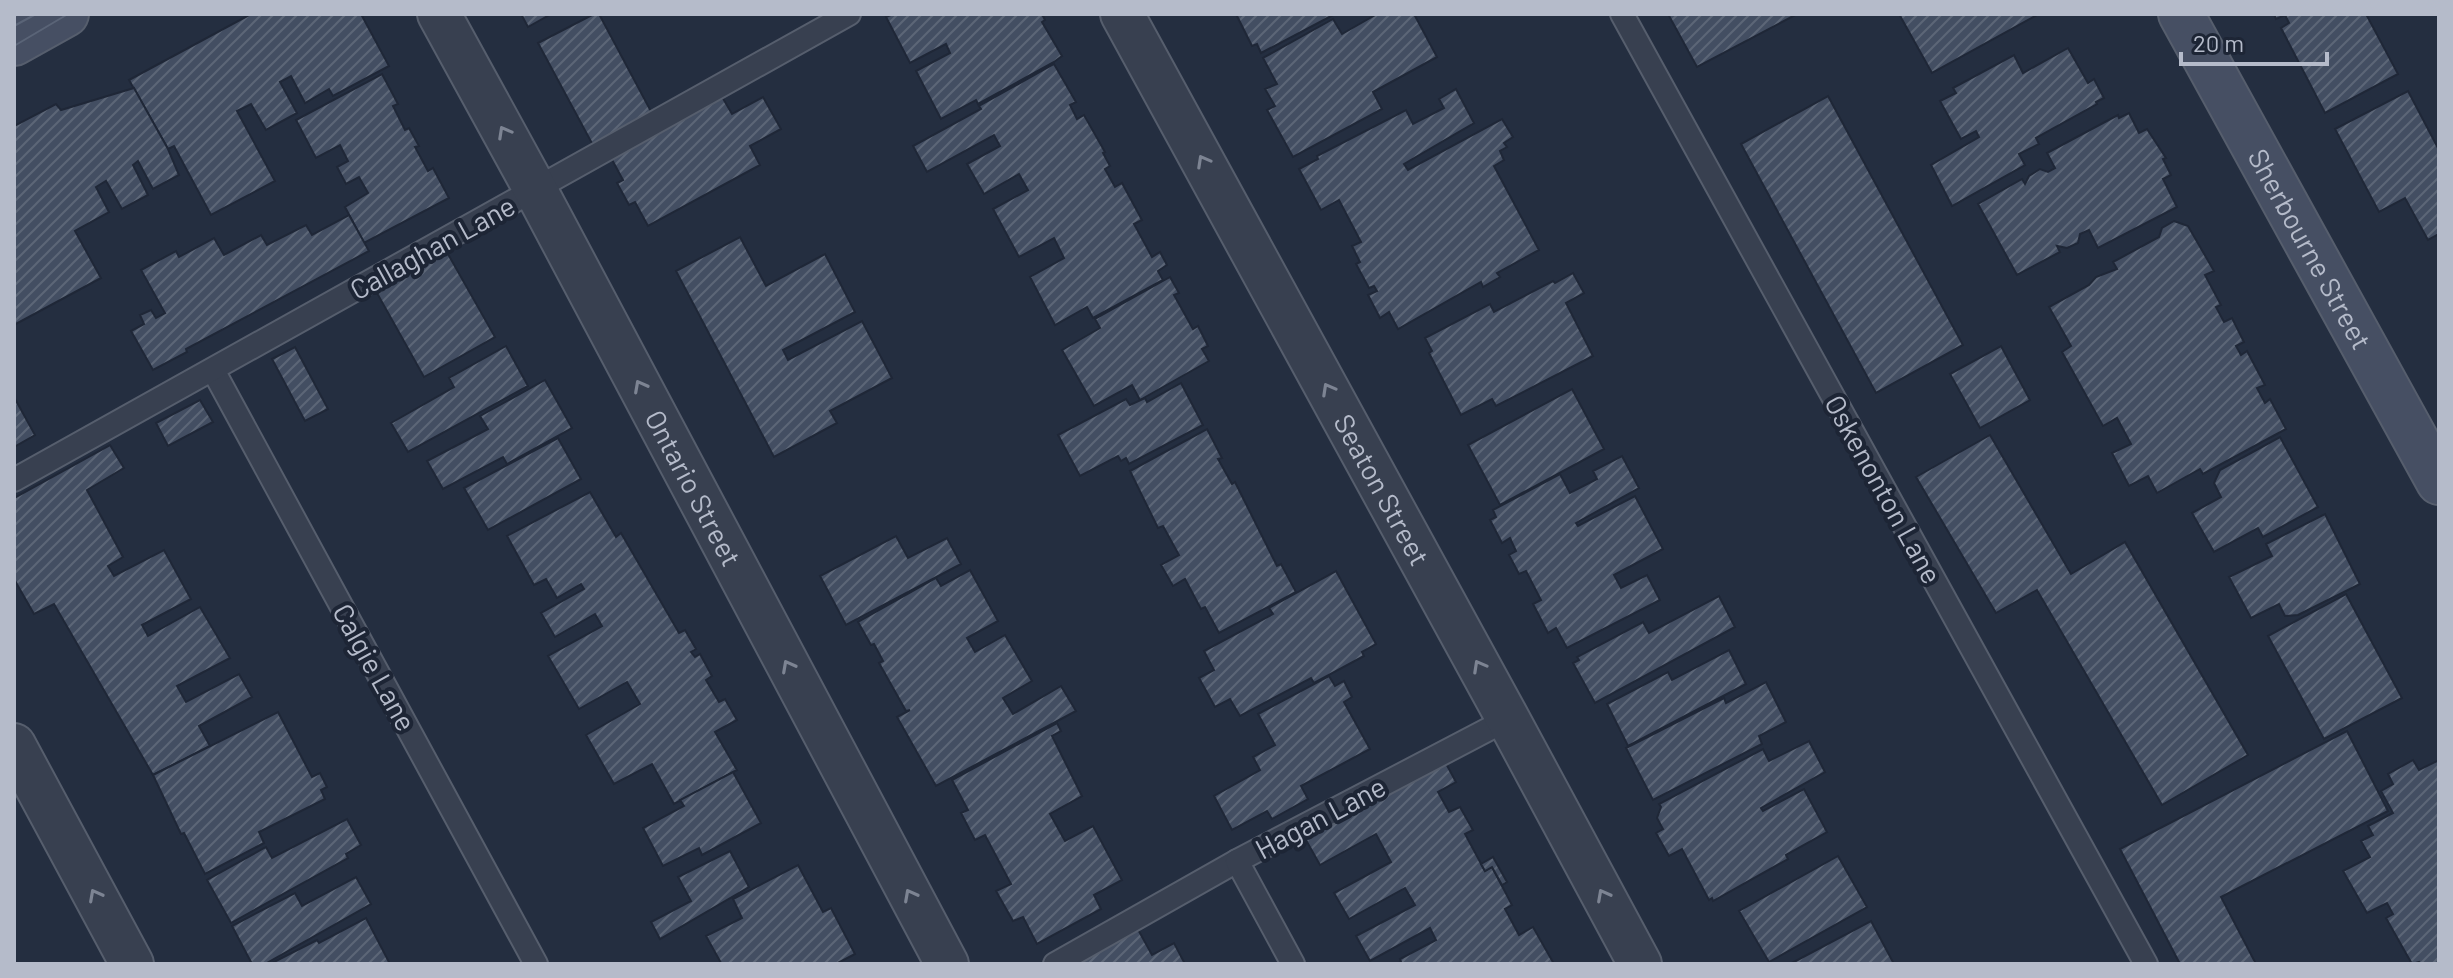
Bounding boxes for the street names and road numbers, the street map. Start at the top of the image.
street label: Sherbourne Street [2241,142,2379,355]
street label: Callaghan Lane [344,188,520,306]
street label: Oskenonton Lane [1818,389,1950,589]
street label: Ontario Street [639,404,749,572]
street label: Seaton Street [1327,408,1437,571]
street label: Calgie Lane [326,597,424,737]
street label: Hagan Lane [1249,769,1391,865]

